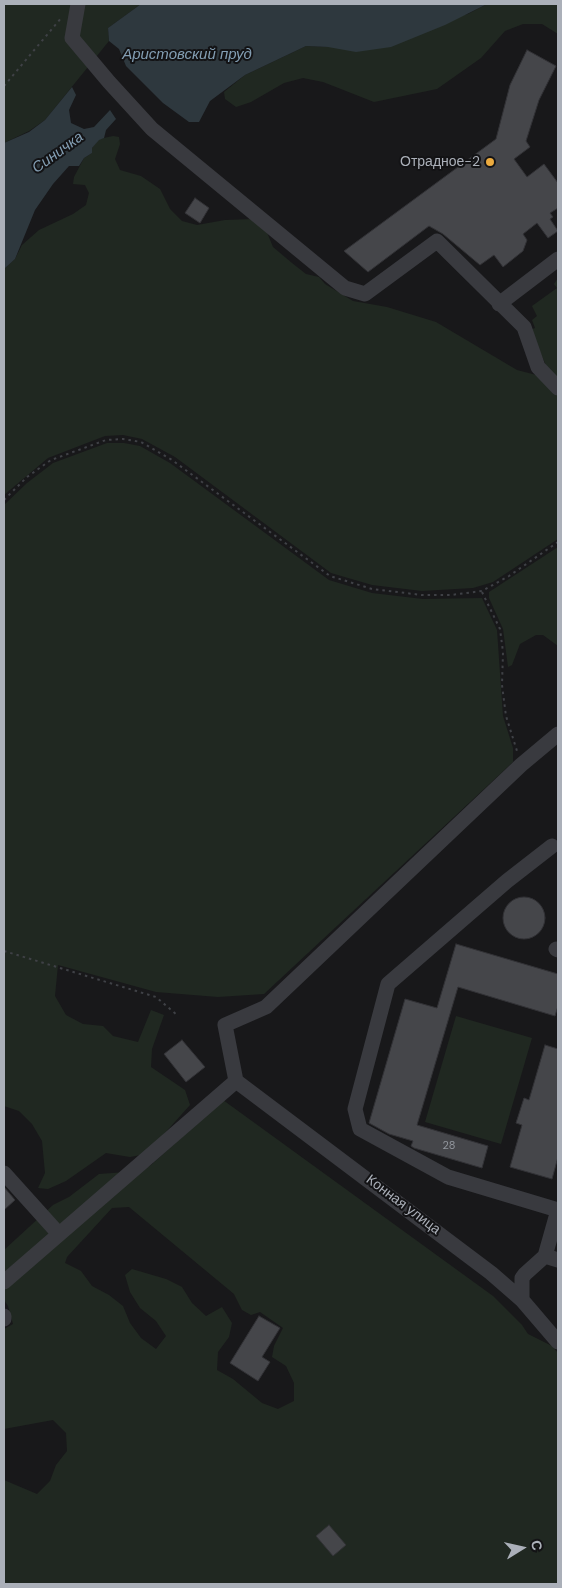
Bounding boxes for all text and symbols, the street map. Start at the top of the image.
water label: Аристовский пруд [122,46,252,64]
water label: Синичка [29,128,87,178]
place label: Отрадное-2 [400,154,480,170]
marker: Отрадное-2 [484,156,496,168]
house number: 28 [443,1139,455,1153]
street label: Конная улица [362,1172,444,1238]
north arrow [497,1523,547,1573]
text: С [527,1539,547,1552]

